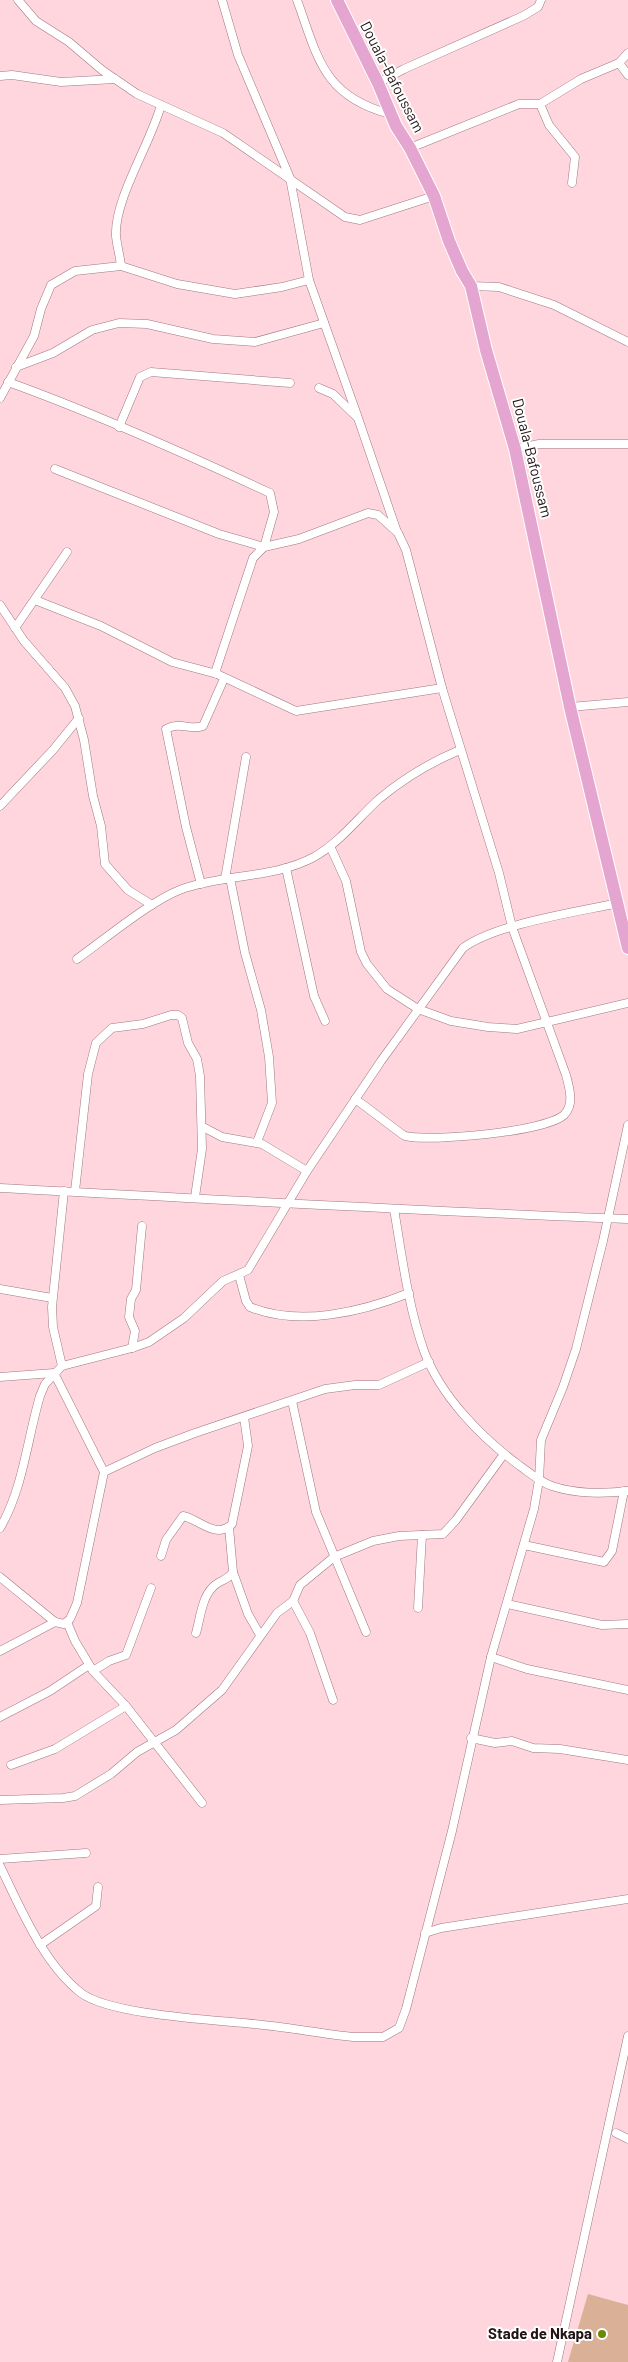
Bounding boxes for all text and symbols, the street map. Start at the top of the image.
street label: Douala-Bafoussam [357,18,429,135]
street label: Douala-Bafoussam [509,396,556,519]
place label: Stade de Nkapa [488,2324,592,2342]
marker: Stade de Nkapa [596,2328,608,2340]

